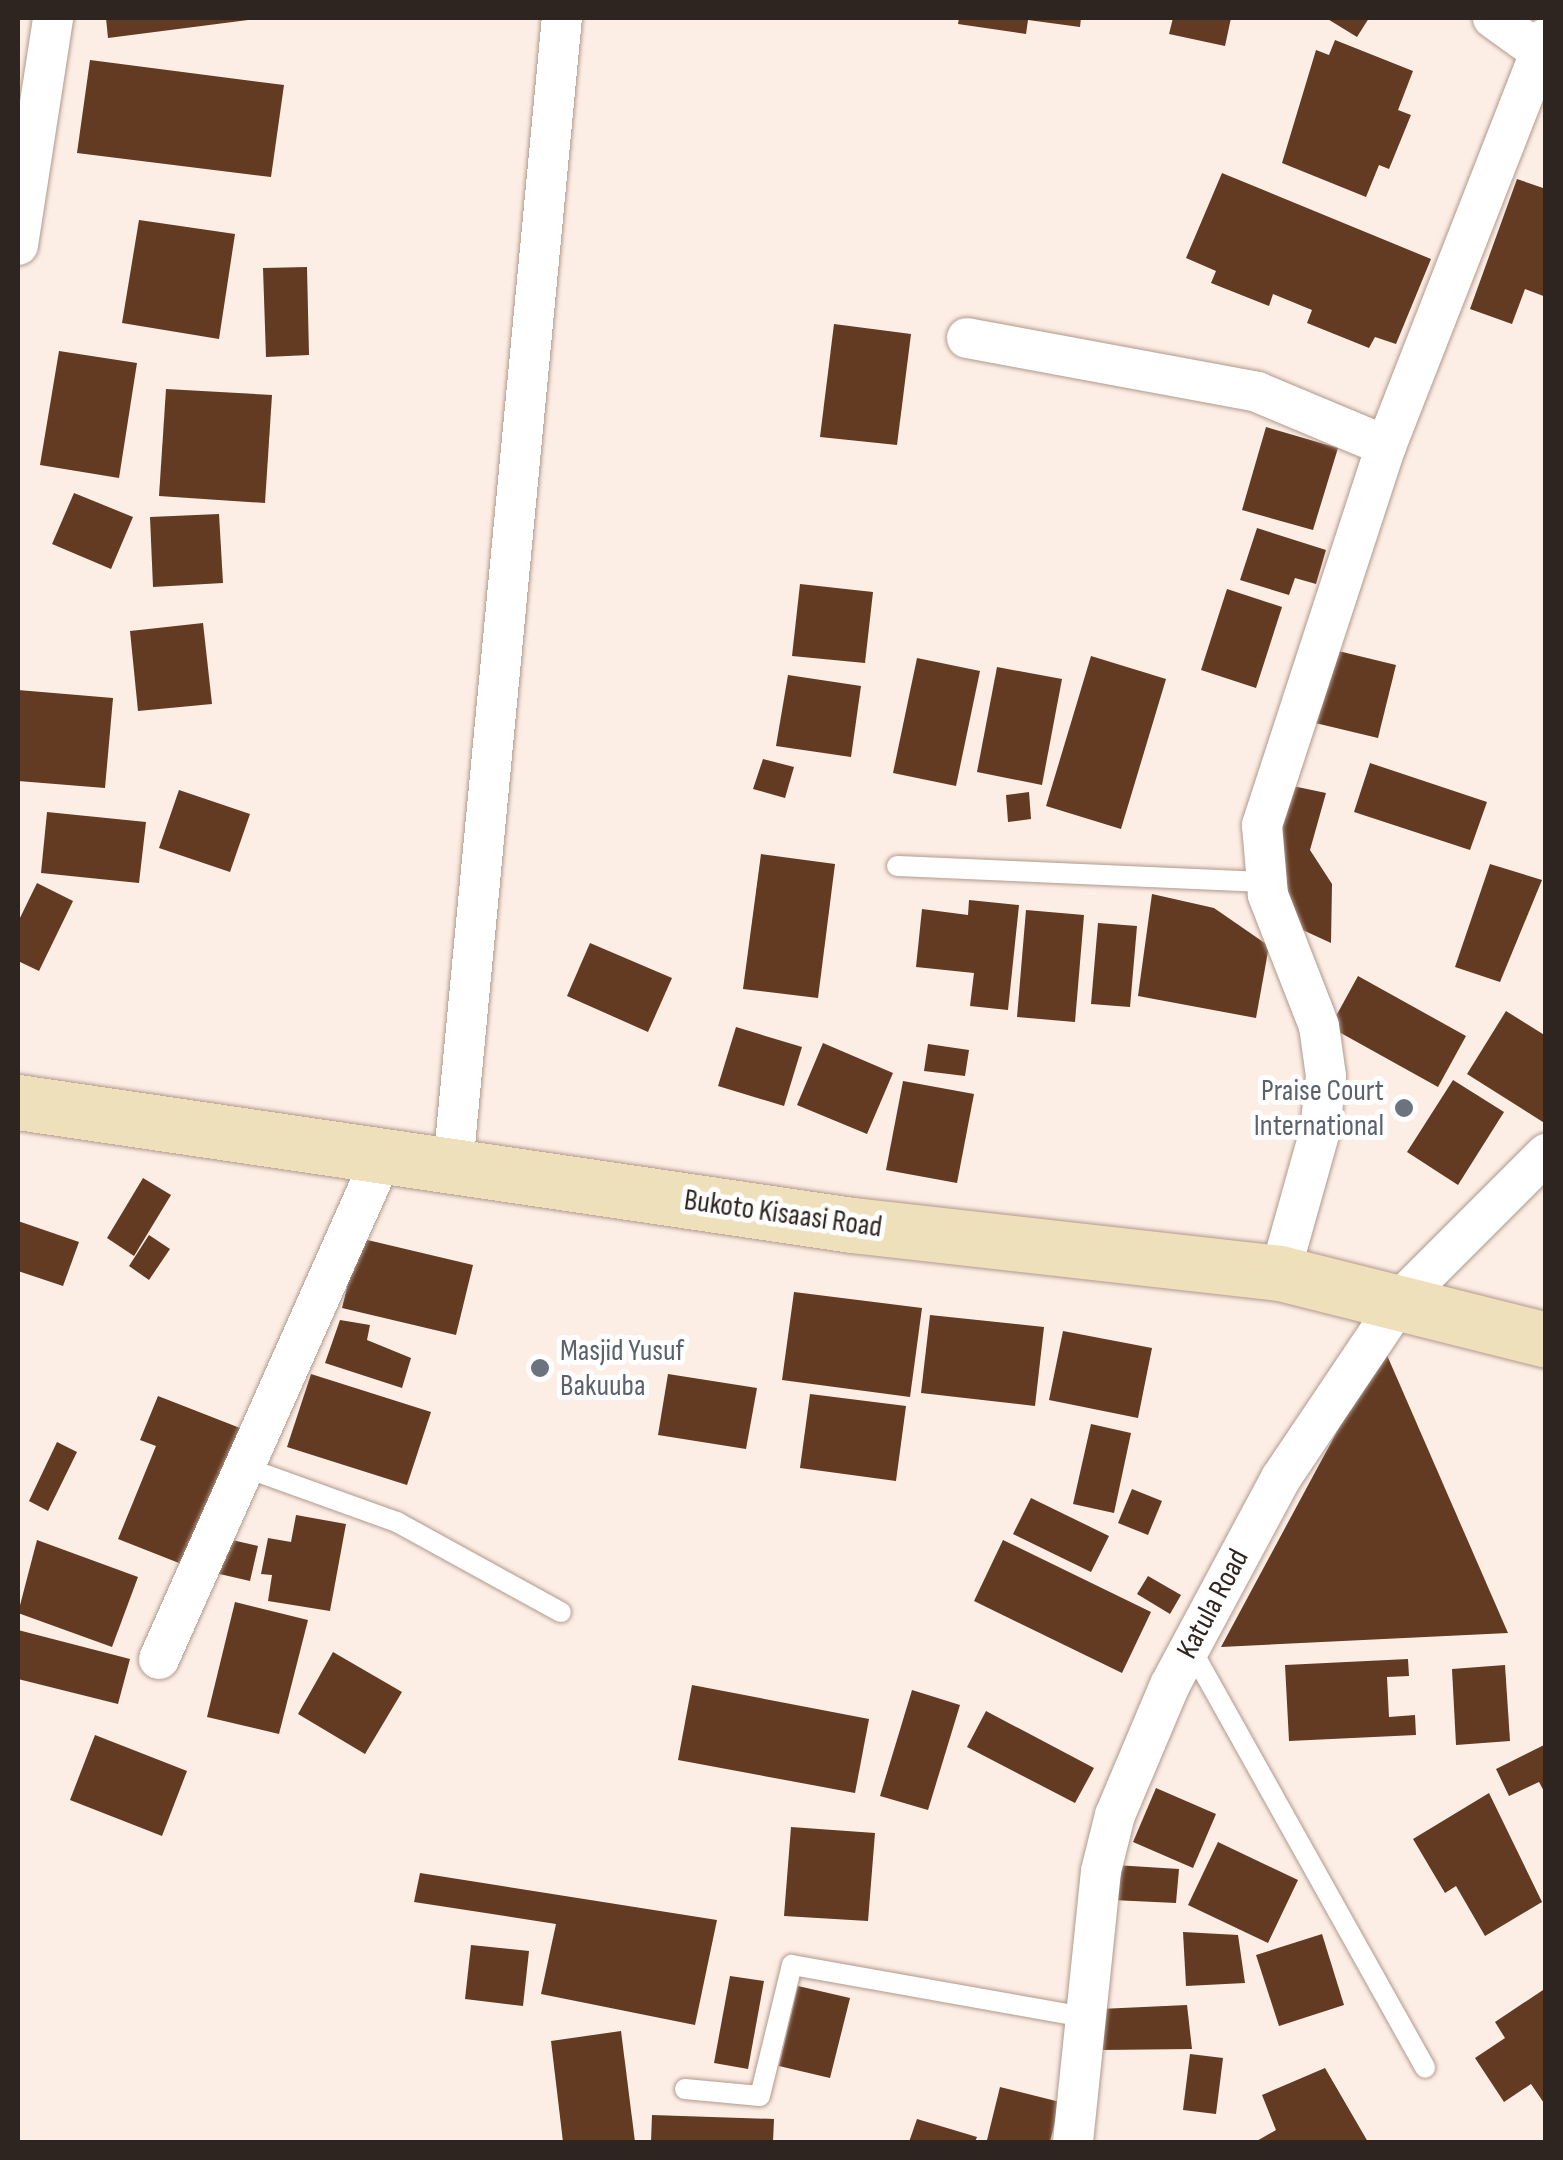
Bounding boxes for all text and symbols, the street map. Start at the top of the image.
place label: Praise Court International [1254,1073,1384,1144]
marker: Praise Court International [1393,1097,1415,1119]
street label: Bukoto Kisaasi Road [682,1182,884,1246]
place label: Masjid Yusuf Bakuuba [560,1333,684,1404]
marker: Masjid Yusuf Bakuuba [529,1357,551,1379]
street label: Katula Road [1169,1543,1257,1665]

